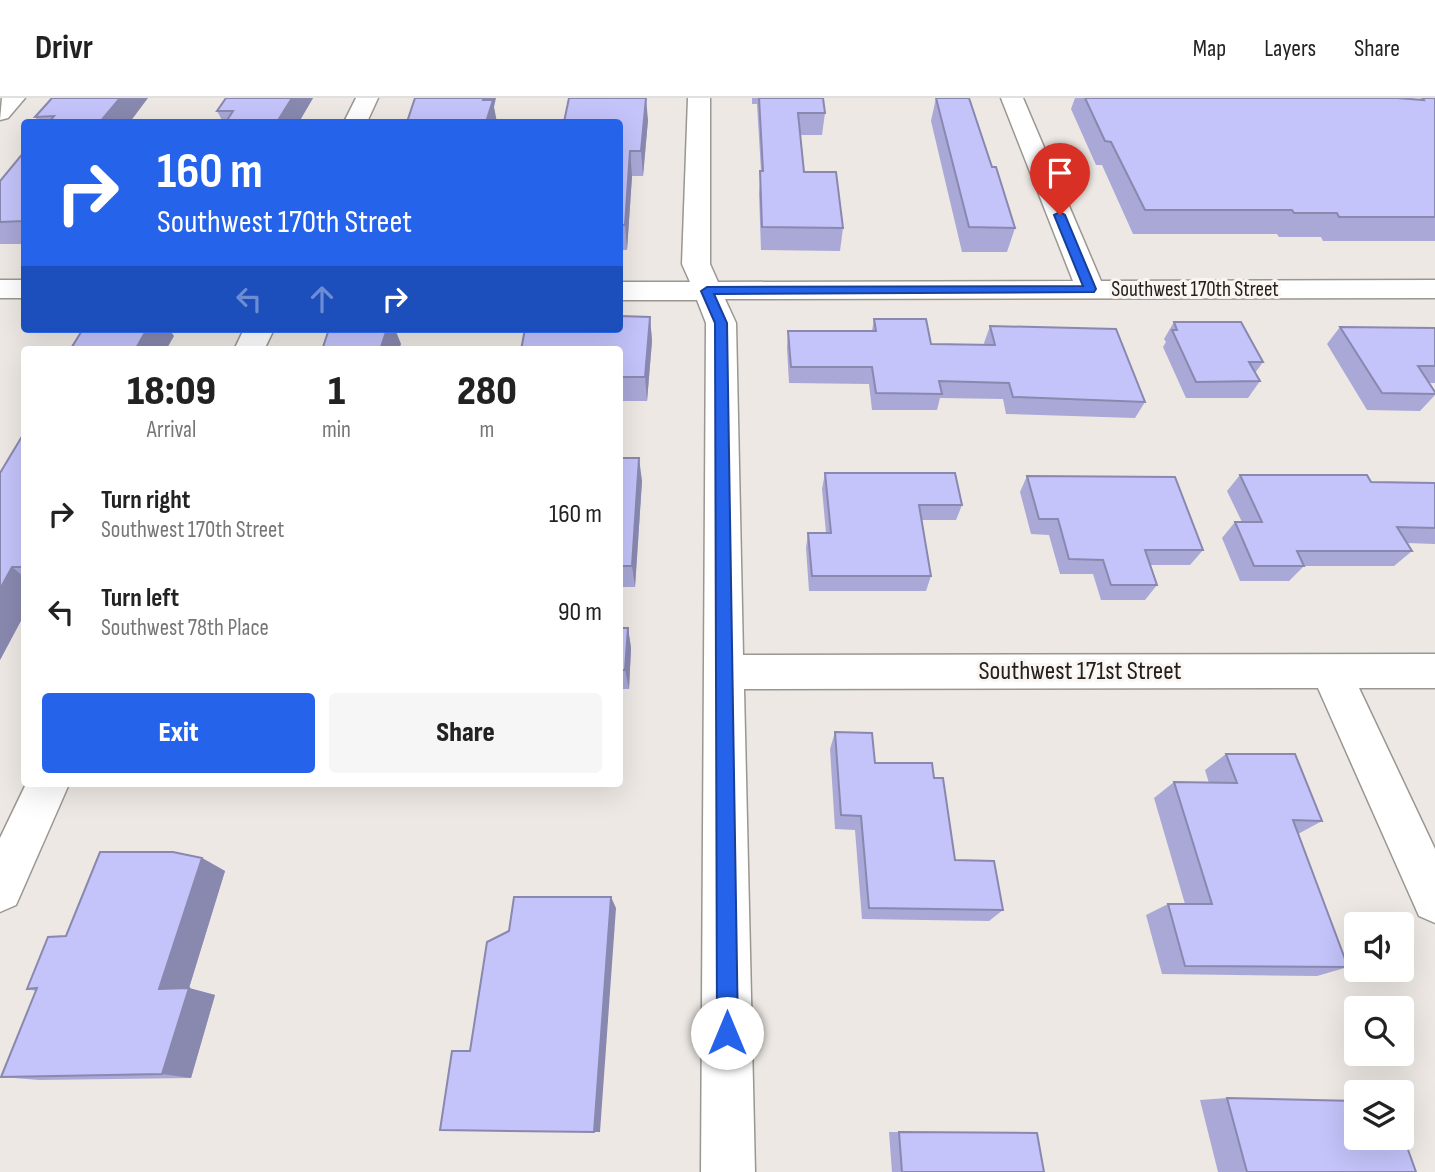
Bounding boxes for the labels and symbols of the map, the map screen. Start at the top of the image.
pin [1030,143,1090,215]
street label: Southwest 170th Street [1111,277,1279,302]
street label: Southwest 171st Street [978,656,1182,687]
position arrow [690,996,764,1070]

